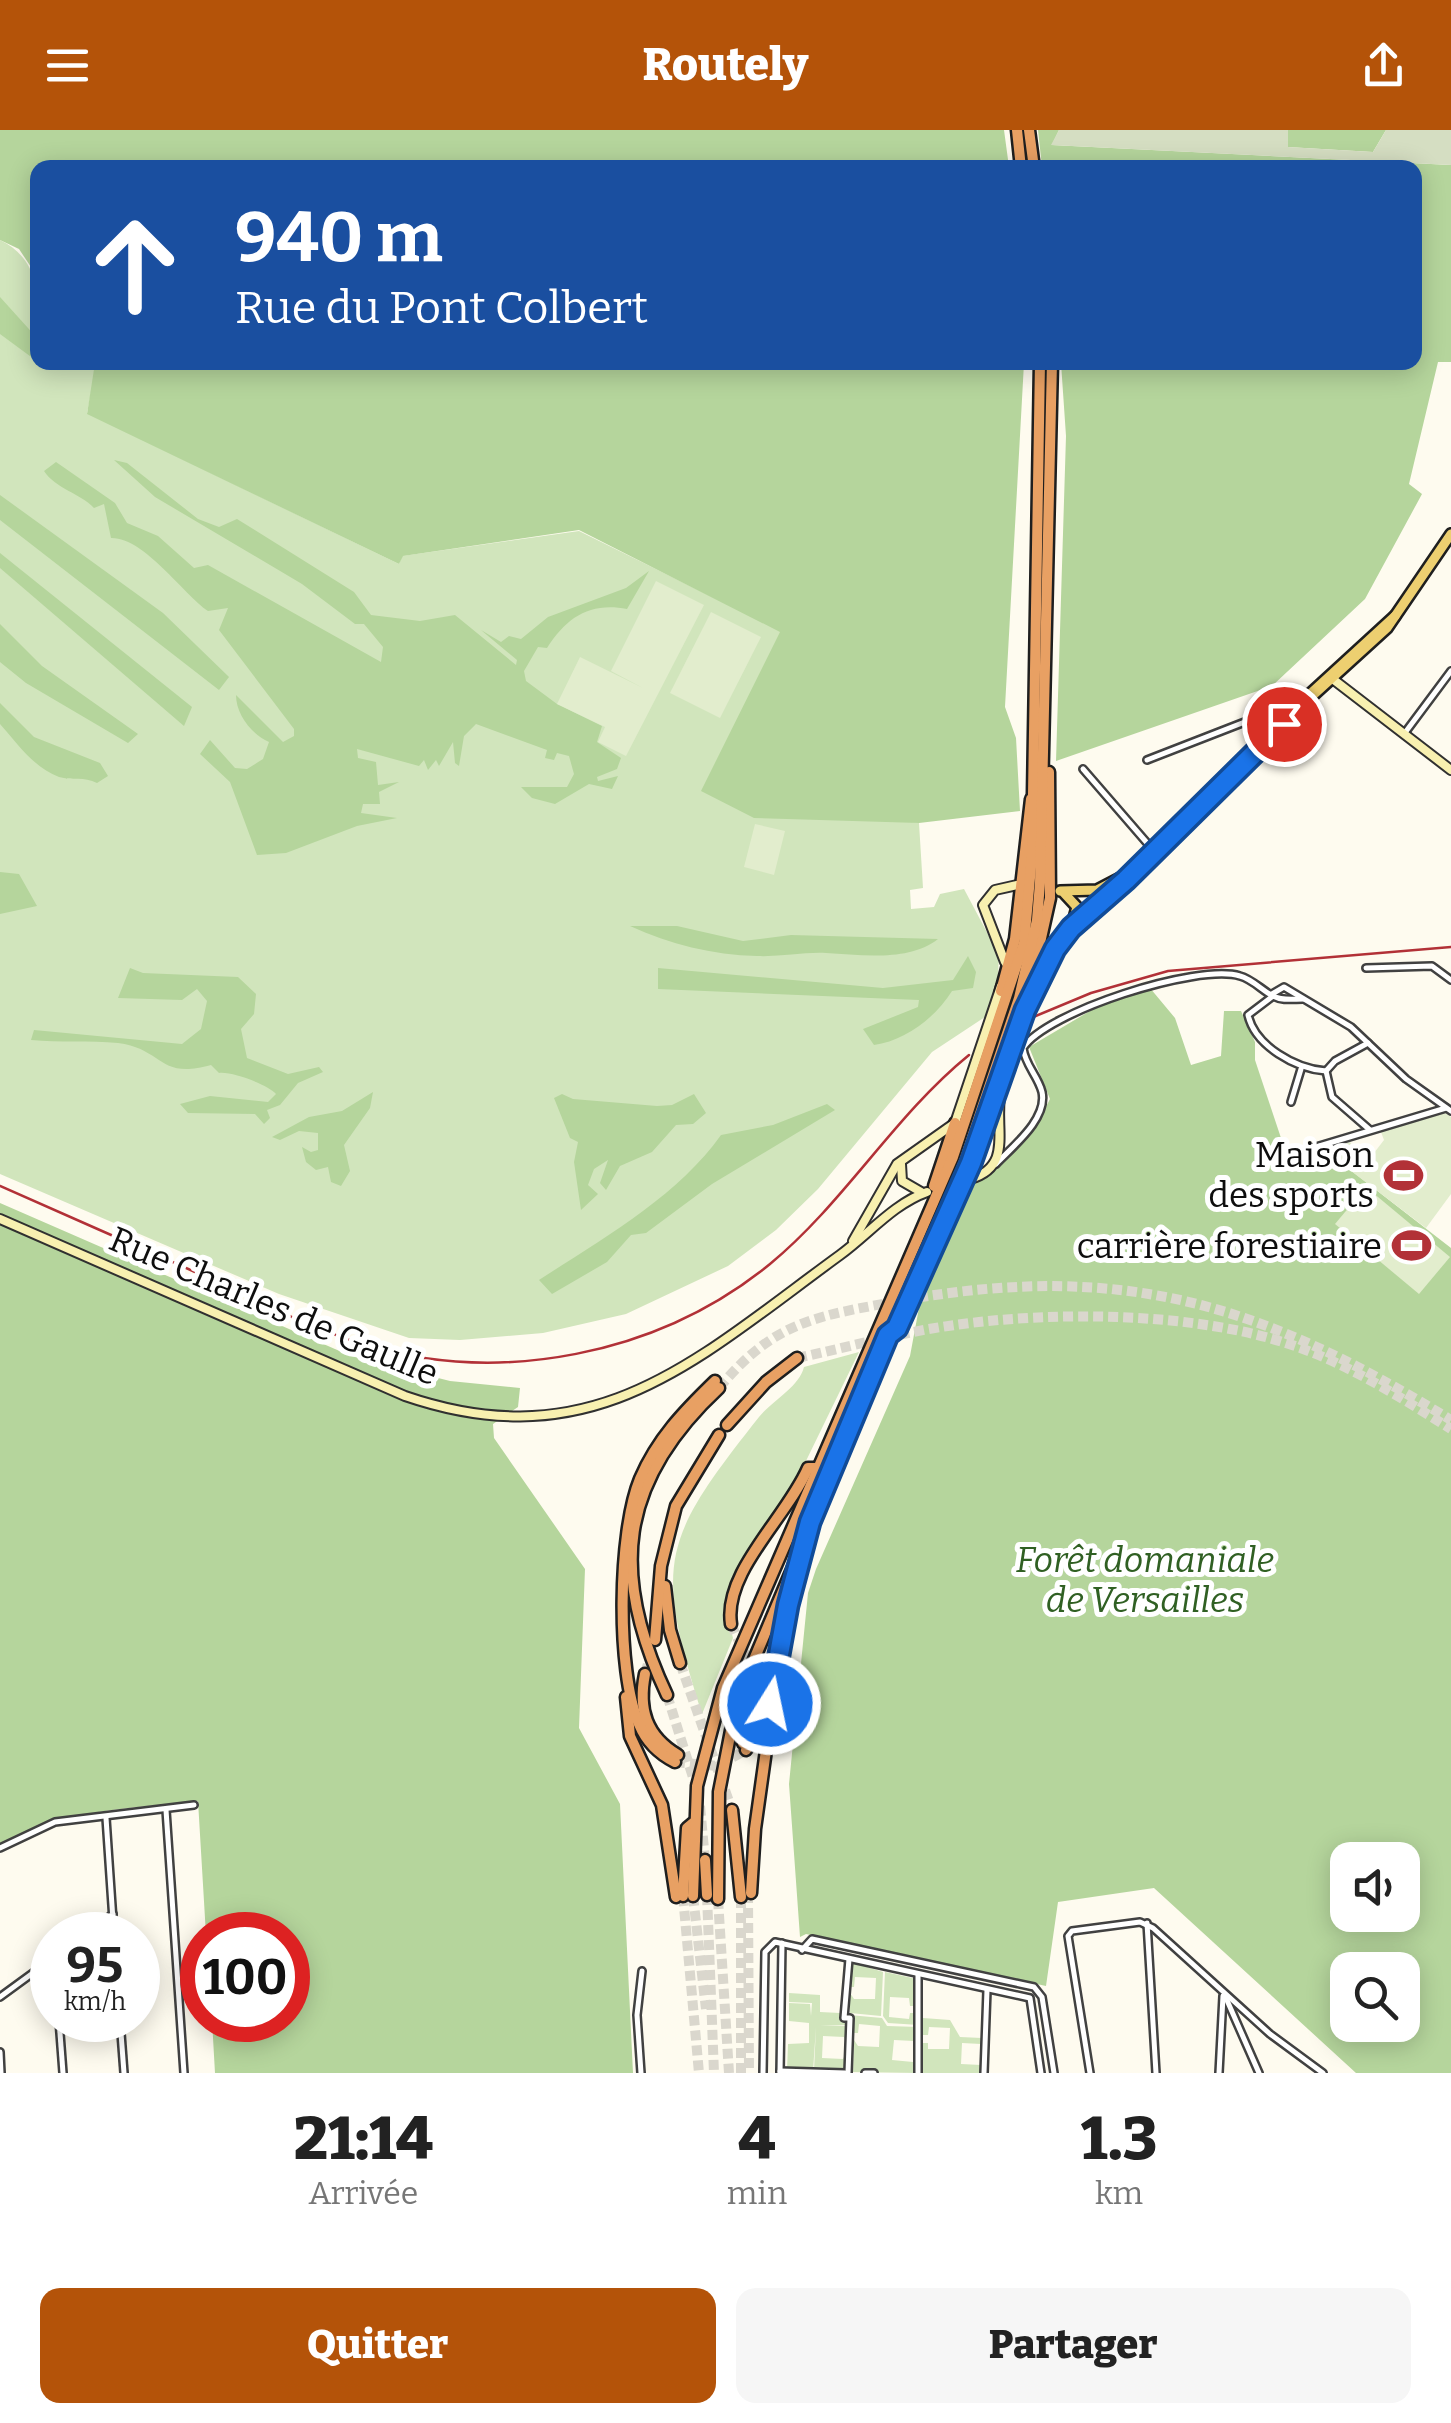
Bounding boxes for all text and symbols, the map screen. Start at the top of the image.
icon: menu [40,38,95,93]
text: Routely [643,38,808,92]
icon: share [1356,38,1411,93]
text: 940 m [235,196,443,280]
icon: ahead [70,200,200,330]
text: Rue du Pont Colbert [235,281,648,335]
pin [1242,682,1327,767]
icon: arrive [1257,697,1312,752]
place label: Maison des sports [1208,1134,1374,1216]
sports icon: Maison des sports [1383,1154,1425,1196]
street label: Rue Charles de Gaulle [103,1218,445,1394]
place label: carrière forestiaire [1077,1225,1382,1267]
sports icon: carrière forestiaire [1391,1225,1433,1267]
park label: Forêt domaniale de Versailles [1016,1539,1274,1621]
position arrow [718,1652,822,1756]
map controls [1330,1842,1420,2042]
button: sound [1330,1842,1420,1932]
speed limit sign: 100 [180,1912,310,2042]
text: 95 [67,1935,123,1995]
button: search [1330,1952,1420,2042]
text: km/h [64,1987,126,2017]
text: 21:14 [294,2103,433,2175]
text: 4 [738,2103,776,2175]
text: 1.3 [1081,2103,1157,2175]
text: Arrivée [309,2174,418,2212]
text: min [727,2174,787,2212]
text: km [1095,2174,1143,2212]
button: Quitter [40,2288,716,2403]
button: Partager [736,2288,1411,2403]

